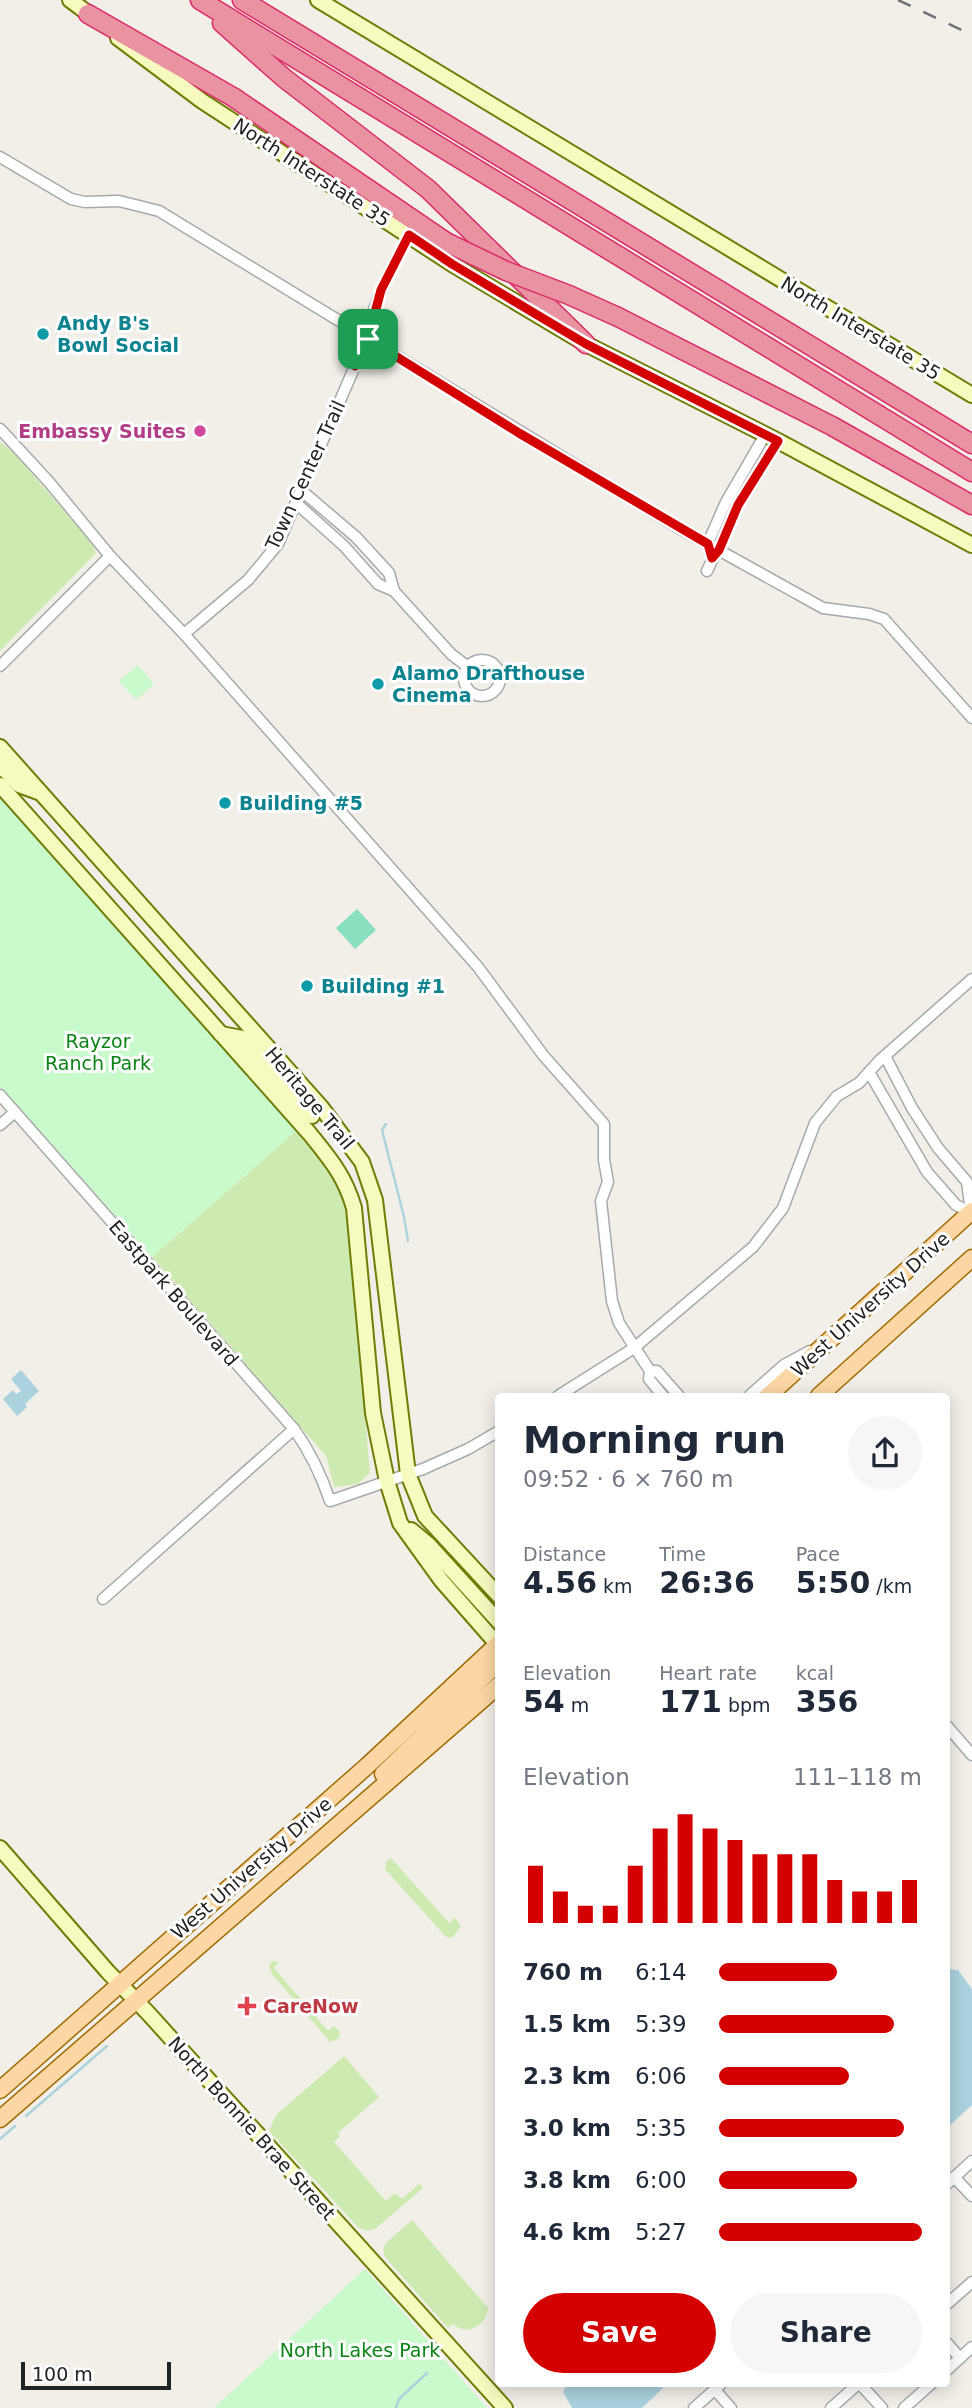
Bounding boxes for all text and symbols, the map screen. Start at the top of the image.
street label: North Interstate 35 [230,113,394,231]
street label: North Interstate 35 [777,272,945,384]
pin [338,309,398,369]
place label: Andy B's Bowl Social [57,312,179,356]
icon: arrive [349,320,387,358]
marker: Andy B's Bowl Social [35,326,51,342]
street label: Town Center Trail [260,397,349,554]
place label: Embassy Suites [18,420,186,442]
marker: Embassy Suites [192,423,208,439]
place label: Alamo Drafthouse Cinema [392,662,585,706]
marker: Alamo Drafthouse Cinema [370,676,386,692]
place label: Building #5 [239,792,363,814]
marker: Building #5 [217,795,233,811]
place label: Building #1 [321,975,445,997]
marker: Building #1 [299,978,315,994]
park label: Rayzor Ranch Park [45,1030,151,1074]
street label: Heritage Trail [261,1042,359,1154]
street label: Eastpark Boulevard [105,1216,243,1370]
street label: West University Drive [786,1227,954,1381]
button: share [848,1416,922,1490]
text: Morning run [523,1418,786,1462]
text: 09:52 · 6 × 760 m [523,1466,733,1492]
text: Distance [523,1543,606,1565]
text: Time [659,1543,706,1565]
text: Pace [796,1543,840,1565]
text: 4.56 [523,1565,597,1600]
text: 26:36 [659,1565,755,1600]
text: 5:50 [796,1565,870,1600]
text: km [597,1575,633,1597]
text: /km [870,1575,912,1597]
text: Elevation [523,1662,611,1684]
text: Heart rate [659,1662,757,1684]
text: kcal [796,1662,834,1684]
text: 54 [523,1684,565,1719]
text: 171 [659,1684,722,1719]
text: 356 [796,1684,858,1719]
text: m [565,1694,589,1716]
text: bpm [722,1694,771,1716]
text: Elevation [523,1764,630,1790]
text: 111–118 m [793,1764,922,1790]
street label: West University Drive [166,1792,336,1944]
text: 760 m [523,1959,603,1985]
text: 6:14 [635,1959,687,1985]
place label: CareNow [263,1995,359,2017]
marker: CareNow [237,1996,257,2016]
text: 1.5 km [523,2011,611,2037]
text: 5:39 [635,2011,687,2037]
street label: North Bonnie Brae Street [164,2032,340,2224]
text: 2.3 km [523,2063,611,2089]
text: 6:06 [635,2063,687,2089]
text: 3.0 km [523,2115,611,2141]
text: 5:35 [635,2115,687,2141]
text: 3.8 km [523,2167,611,2193]
text: 6:00 [635,2167,687,2193]
text: 4.6 km [523,2219,611,2245]
text: 5:27 [635,2219,687,2245]
button: Save [523,2293,716,2373]
button: Share [730,2293,922,2373]
park label: North Lakes Park [280,2339,440,2361]
scale bar [21,2359,172,2391]
text: 100 m [32,2363,93,2385]

